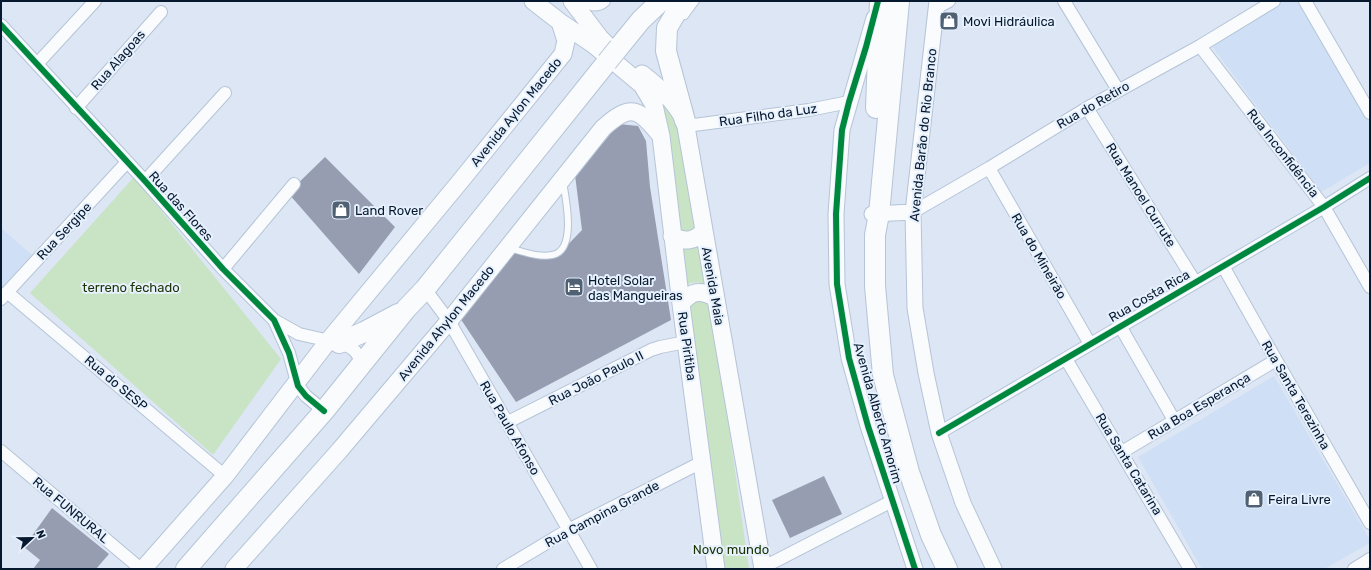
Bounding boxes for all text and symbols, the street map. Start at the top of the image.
shop icon: Movi Hidráulica [938,10,960,32]
place label: Movi Hidráulica [963,14,1055,29]
street label: Rua Alagoas [88,27,149,94]
street label: Avenida Barão do Rio Branco [906,48,940,222]
street label: Avenida Aylon Macedo [467,55,565,169]
street label: Rua do Retiro [1054,78,1132,132]
street label: Rua Filho da Luz [718,101,818,129]
street label: Rua Inconfidência [1244,106,1322,200]
street label: Rua Manoel Currute [1103,140,1179,250]
street label: Rua das Flores [146,168,216,244]
street label: Rua Sergipe [34,199,95,263]
shop icon: Land Rover [330,199,352,221]
place label: Land Rover [355,203,423,218]
street label: Rua do Mineirão [1008,211,1070,301]
street label: Avenida Maia [699,246,727,326]
street label: Avenida Ahylon Macedo [395,262,497,384]
street label: Rua Costa Rica [1106,267,1192,325]
place label: Hotel Solar das Mangueiras [588,273,683,304]
hotel icon: Hotel Solar das Mangueiras [563,276,585,298]
park label: terreno fechado [82,280,180,295]
street label: Rua Piritiba [675,311,699,381]
street label: Rua Santa Terezinha [1259,338,1333,452]
street label: Avenida Alberto Amorim [851,341,905,485]
street label: Rua João Paulo II [546,348,646,408]
street label: Rua do SESP [82,352,150,414]
street label: Rua Boa Esperança [1145,369,1253,443]
street label: Rua Paulo Afonso [477,378,543,478]
street label: Rua Santa Catarina [1093,410,1165,518]
street label: Rua FUNRURAL [30,474,112,546]
street label: Rua Campina Grande [542,478,662,550]
shop icon: Feira Livre [1243,488,1265,510]
place label: Feira Livre [1268,492,1331,507]
north arrow [12,518,52,558]
park label: Novo mundo [693,542,769,557]

